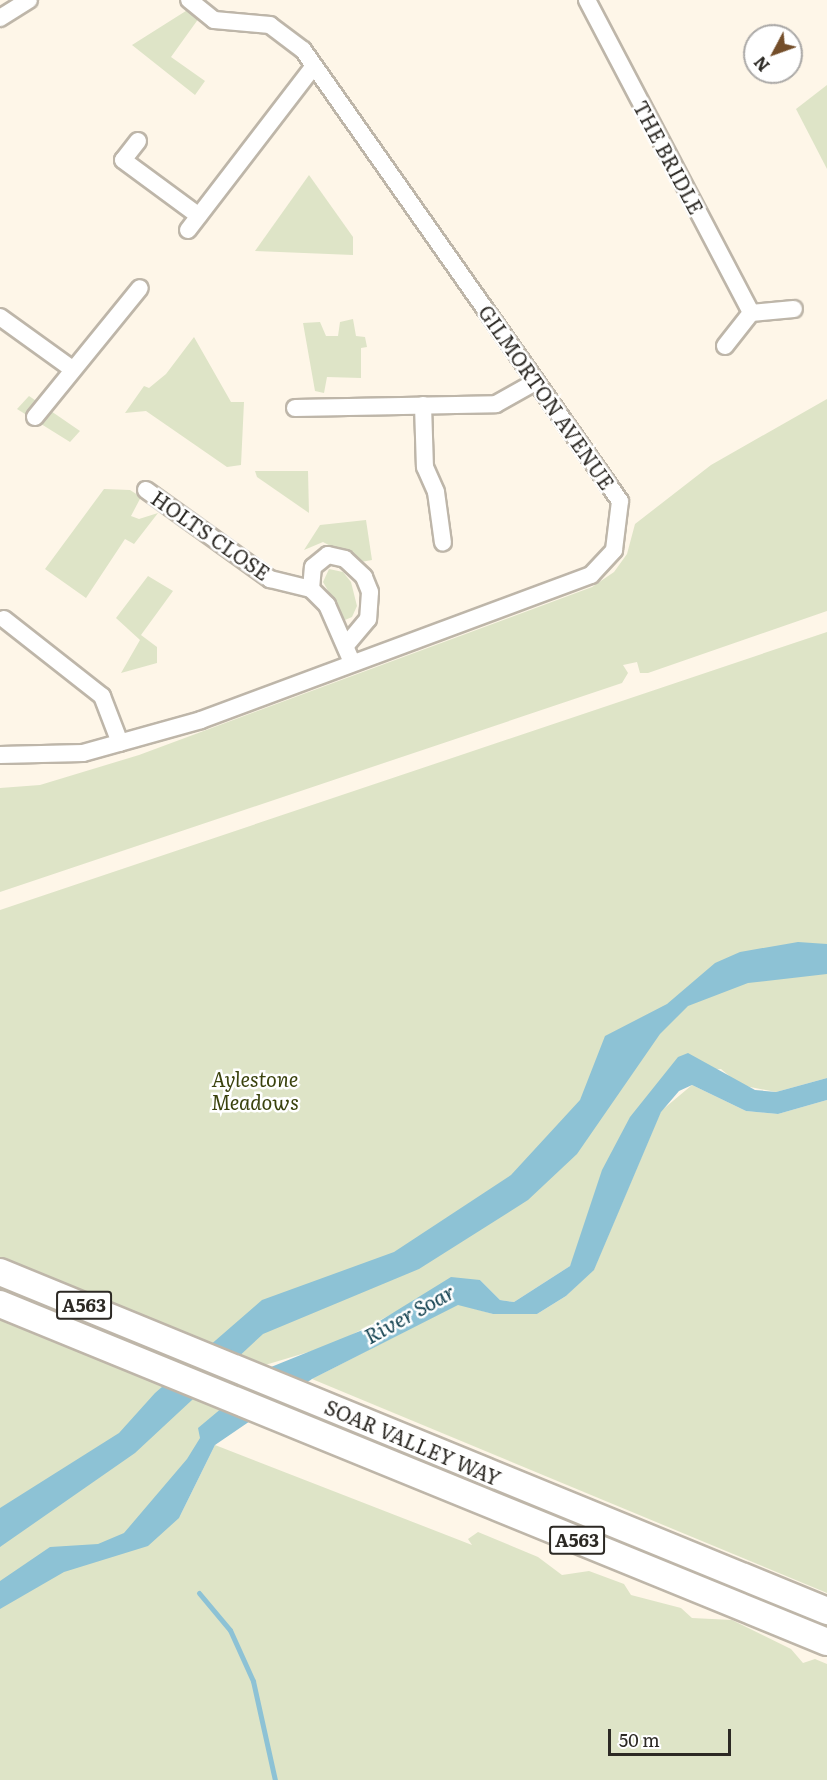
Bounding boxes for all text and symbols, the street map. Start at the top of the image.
north arrow [743,24,803,84]
text: N [747,52,774,77]
street label: THE BRIDLE [629,96,709,218]
street label: GILMORTON AVENUE [474,300,620,494]
street label: HOLTS CLOSE [147,485,275,585]
park label: Aylestone Meadows [211,1067,299,1114]
water label: River Soar [359,1278,459,1348]
road number: A563 [56,1290,112,1320]
street label: SOAR VALLEY WAY [321,1394,505,1490]
road number: A563 [548,1525,606,1555]
scale bar [611,1717,734,1755]
text: 50 m [619,1726,660,1753]

